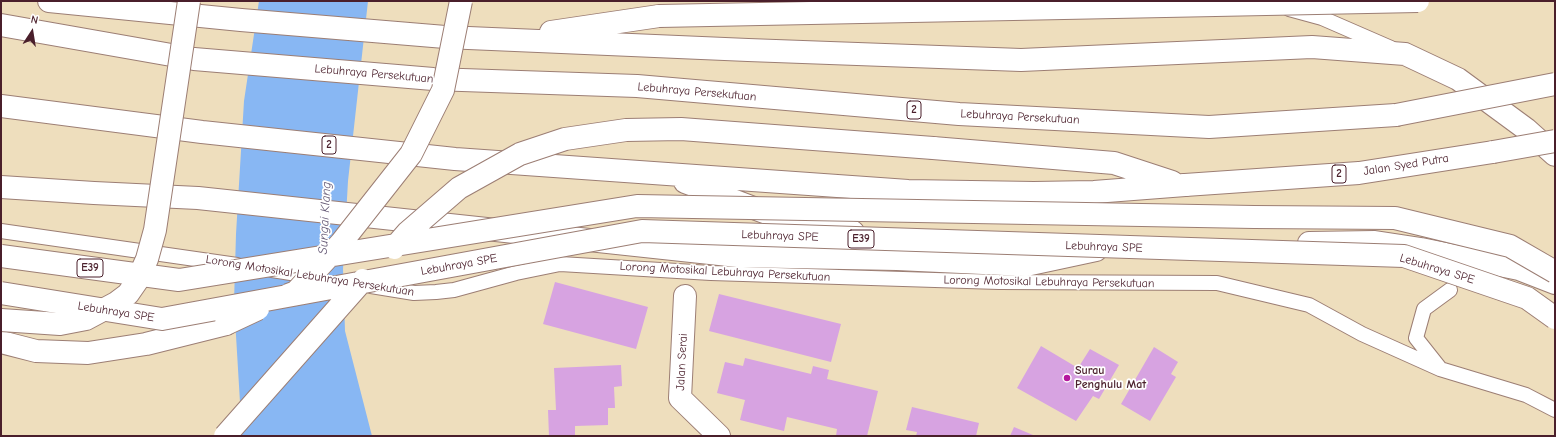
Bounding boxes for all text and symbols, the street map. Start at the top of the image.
north arrow [12,12,52,52]
text: N [30,13,39,27]
street label: Lebuhraya Persekutuan [314,62,434,86]
street label: Lebuhraya Persekutuan [637,80,757,104]
road number: 2 [907,101,921,119]
street label: Lebuhraya Persekutuan [960,107,1080,127]
road number: 2 [322,136,336,154]
street label: Jalan Syed Putra [1362,151,1450,179]
road number: 2 [1332,165,1346,183]
water label: Sungai Klang [315,181,335,255]
street label: Lebuhraya SPE [741,227,819,245]
road number: E39 [848,230,874,248]
street label: Lebuhraya SPE [1065,238,1143,256]
street label: Lebuhraya SPE [420,251,498,279]
street label: Lebuhraya SPE [1398,251,1476,287]
street label: Lorong Motosikal Lebuhraya Persekutuan [205,252,415,300]
road number: E39 [77,259,103,277]
street label: Lorong Motosikal Lebuhraya Persekutuan [619,259,831,285]
street label: Lorong Motosikal Lebuhraya Persekutuan [943,273,1155,291]
street label: Lebuhraya SPE [77,299,155,325]
street label: Jalan Serai [673,333,691,391]
place label: Surau Penghulu Mat [1075,364,1146,392]
marker: Surau Penghulu Mat [1062,373,1072,383]

